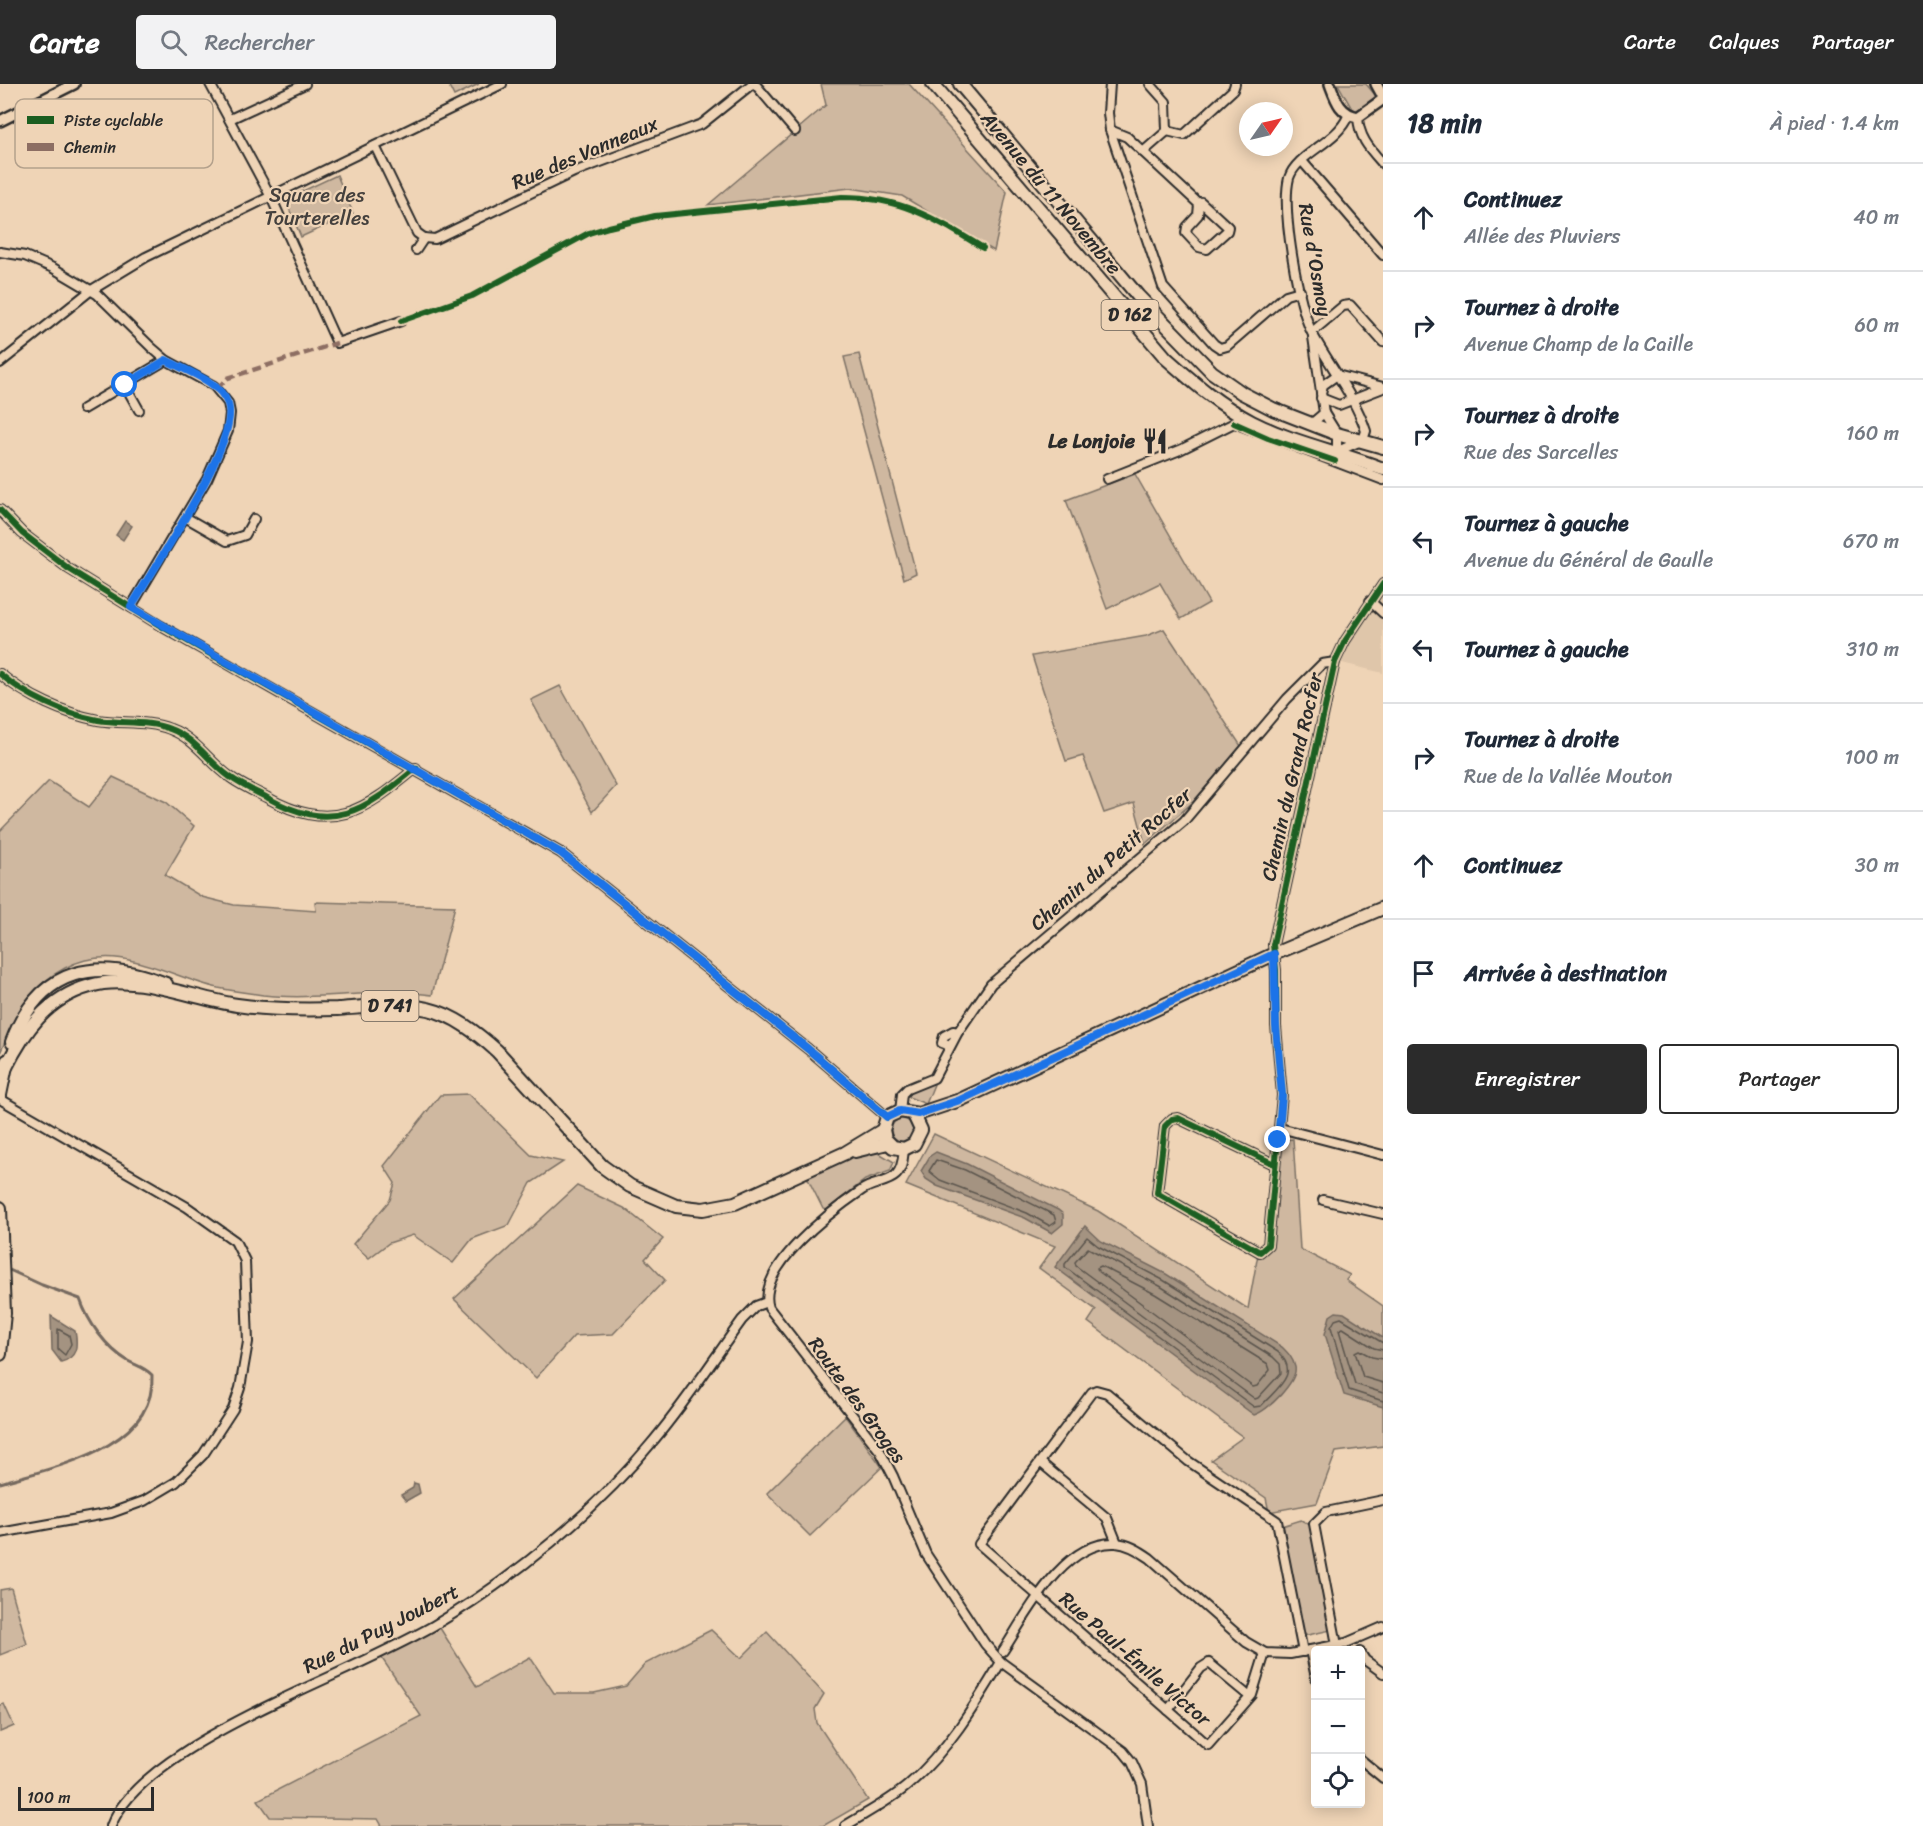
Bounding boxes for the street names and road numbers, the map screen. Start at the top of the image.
street label: Avenue du 11 Novembre [971,102,1130,283]
street label: Rue des Vanneaux [506,106,665,200]
street label: Rue d'Osmoy [1288,201,1342,320]
road number: D 162 [1102,300,1158,330]
street label: Chemin du Grand Rocfer [1251,668,1333,885]
street label: Chemin du Petit Rocfer [1022,778,1201,940]
road number: D 741 [362,991,418,1021]
street label: Route des Groges [799,1329,916,1471]
street label: Rue du Puy Joubert [297,1574,466,1684]
street label: Rue Paul-Émile Victor [1051,1583,1220,1736]

